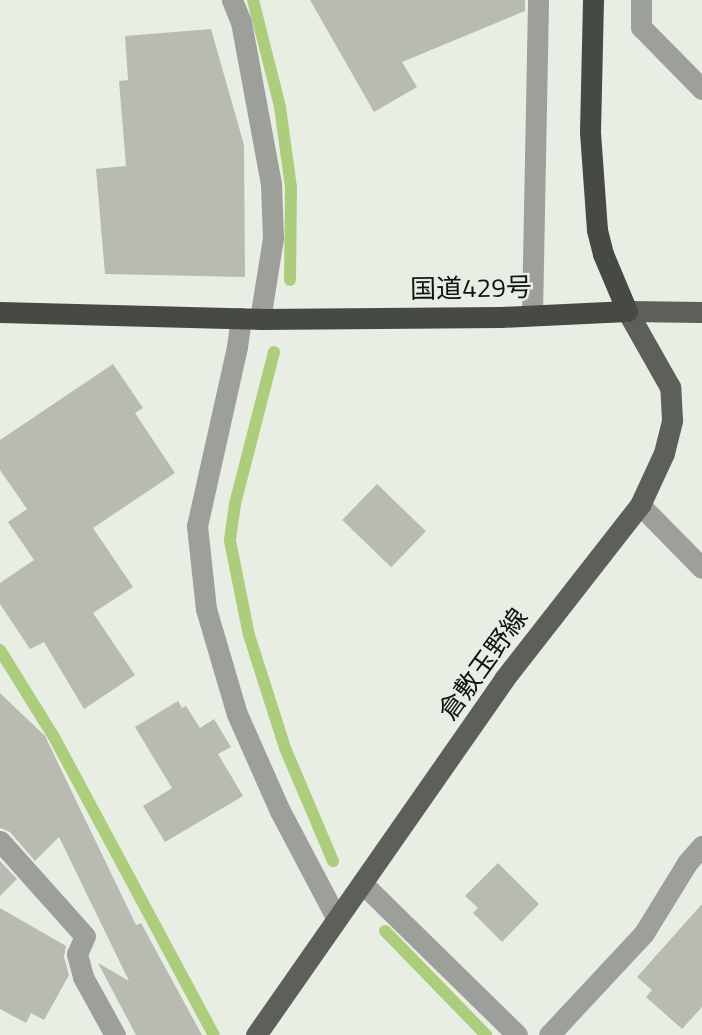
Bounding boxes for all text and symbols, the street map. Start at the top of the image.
street label: 国道429号 [410,271,532,305]
street label: 倉敷玉野線 [432,602,534,726]

